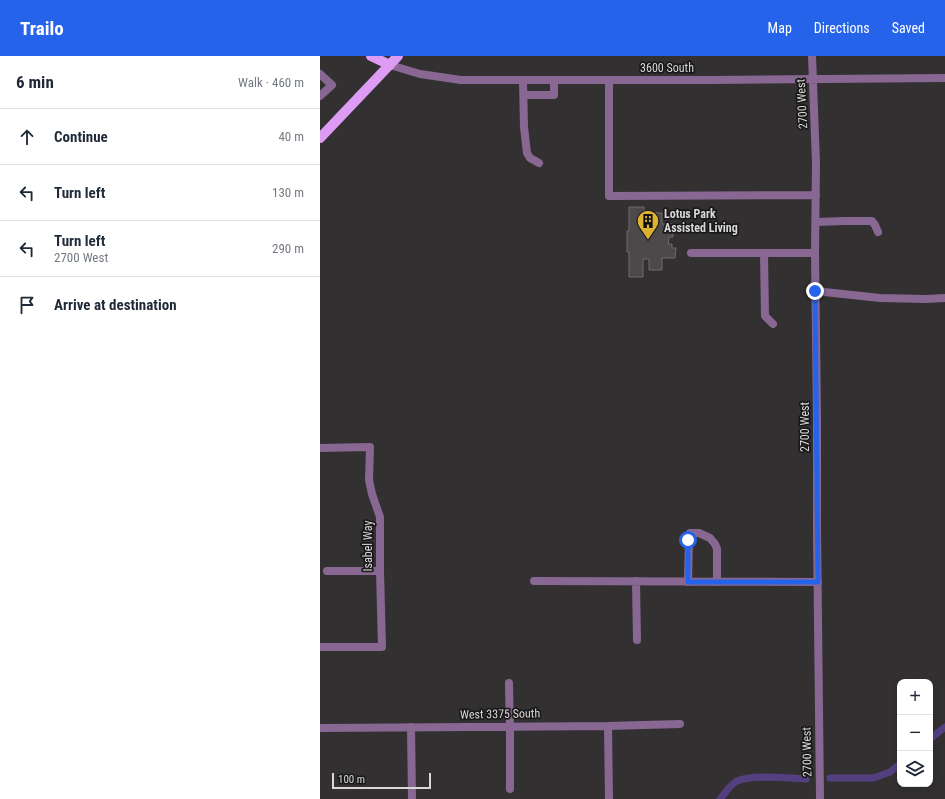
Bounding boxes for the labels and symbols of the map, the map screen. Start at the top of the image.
street label: 3600 South [640,61,694,75]
street label: 2700 West [794,78,810,129]
place label: Lotus Park Assisted Living [664,207,738,235]
building icon: Lotus Park Assisted Living [635,208,661,241]
route end [806,282,824,300]
street label: 2700 West [798,402,812,452]
street label: Isabel Way [361,521,375,571]
route start [679,531,697,549]
street label: West 3375 South [460,706,540,722]
street label: 2700 West [800,726,814,777]
scale bar [332,771,431,790]

